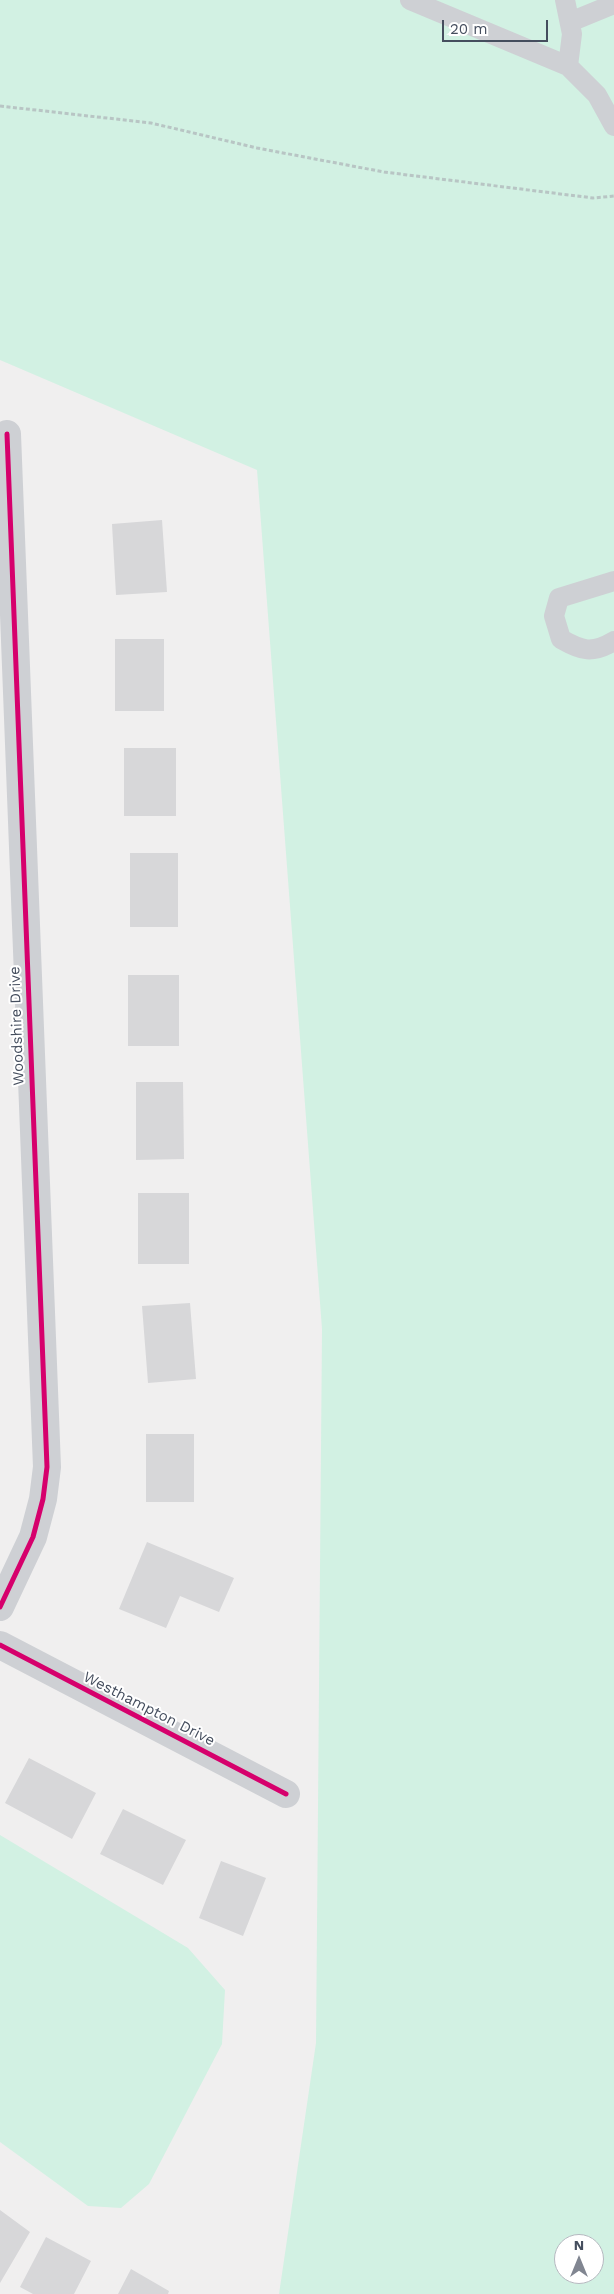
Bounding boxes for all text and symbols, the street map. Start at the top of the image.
scale bar [444,10,550,42]
text: 20 m [450,20,488,38]
street label: Woodshire Drive [6,966,28,1086]
street label: Westhampton Drive [80,1668,218,1750]
north arrow [554,2234,604,2284]
text: N [574,2237,584,2253]

